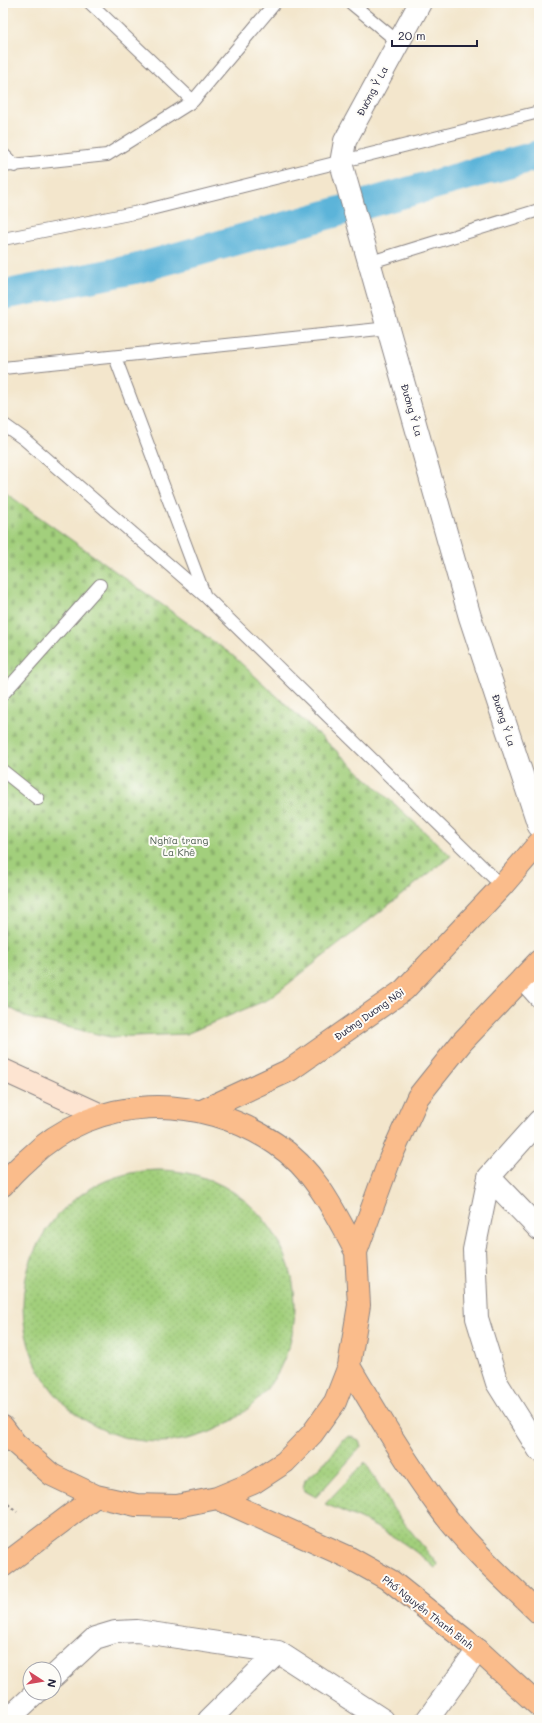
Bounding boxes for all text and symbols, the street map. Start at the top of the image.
scale bar [392,22,477,48]
text: 20 m [398,27,426,43]
street label: Đường Ỷ La [353,64,391,118]
street label: Đường Ỷ La [398,382,426,438]
street label: Đường Ỷ La [489,692,519,748]
park label: Nghĩa trang La Khê [150,833,208,859]
street label: Đường Dương Nội [331,985,407,1043]
street label: Phố Nguyễn Thanh Bình [380,1572,477,1652]
north arrow [22,1661,62,1701]
text: N [44,1678,60,1689]

